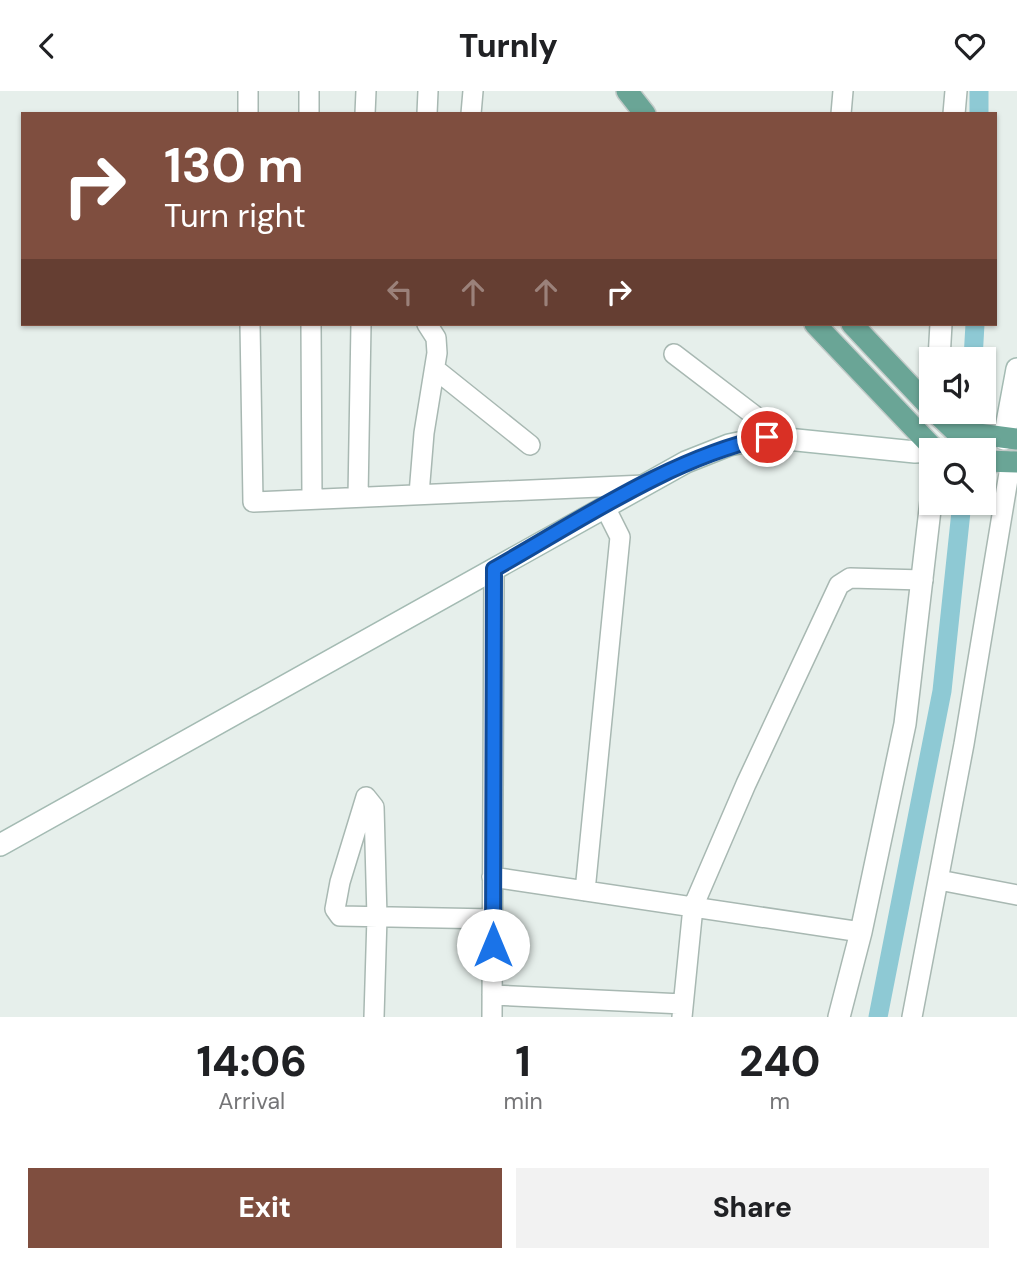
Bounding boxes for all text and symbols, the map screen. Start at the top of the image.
text: Turnly [459,25,558,67]
icon: back [28,27,66,65]
icon: heart [951,27,989,65]
text: 130 m [164,133,304,197]
icon: right [49,140,140,231]
text: Turn right [164,195,306,237]
icon: left [381,273,419,311]
icon: ahead [454,273,492,311]
icon: ahead [527,273,565,311]
icon: right [600,273,638,311]
map controls [919,347,996,515]
button: sound [919,347,996,424]
pin [737,407,797,467]
icon: arrive [748,418,786,456]
button: search [919,438,996,515]
position arrow [456,908,530,982]
text: 14:06 [197,1034,307,1089]
text: 1 [515,1034,531,1089]
text: 240 [739,1034,820,1089]
text: Arrival [218,1086,285,1116]
text: min [503,1086,543,1116]
text: m [770,1086,790,1116]
button: Exit [28,1168,502,1248]
button: Share [516,1168,989,1248]

